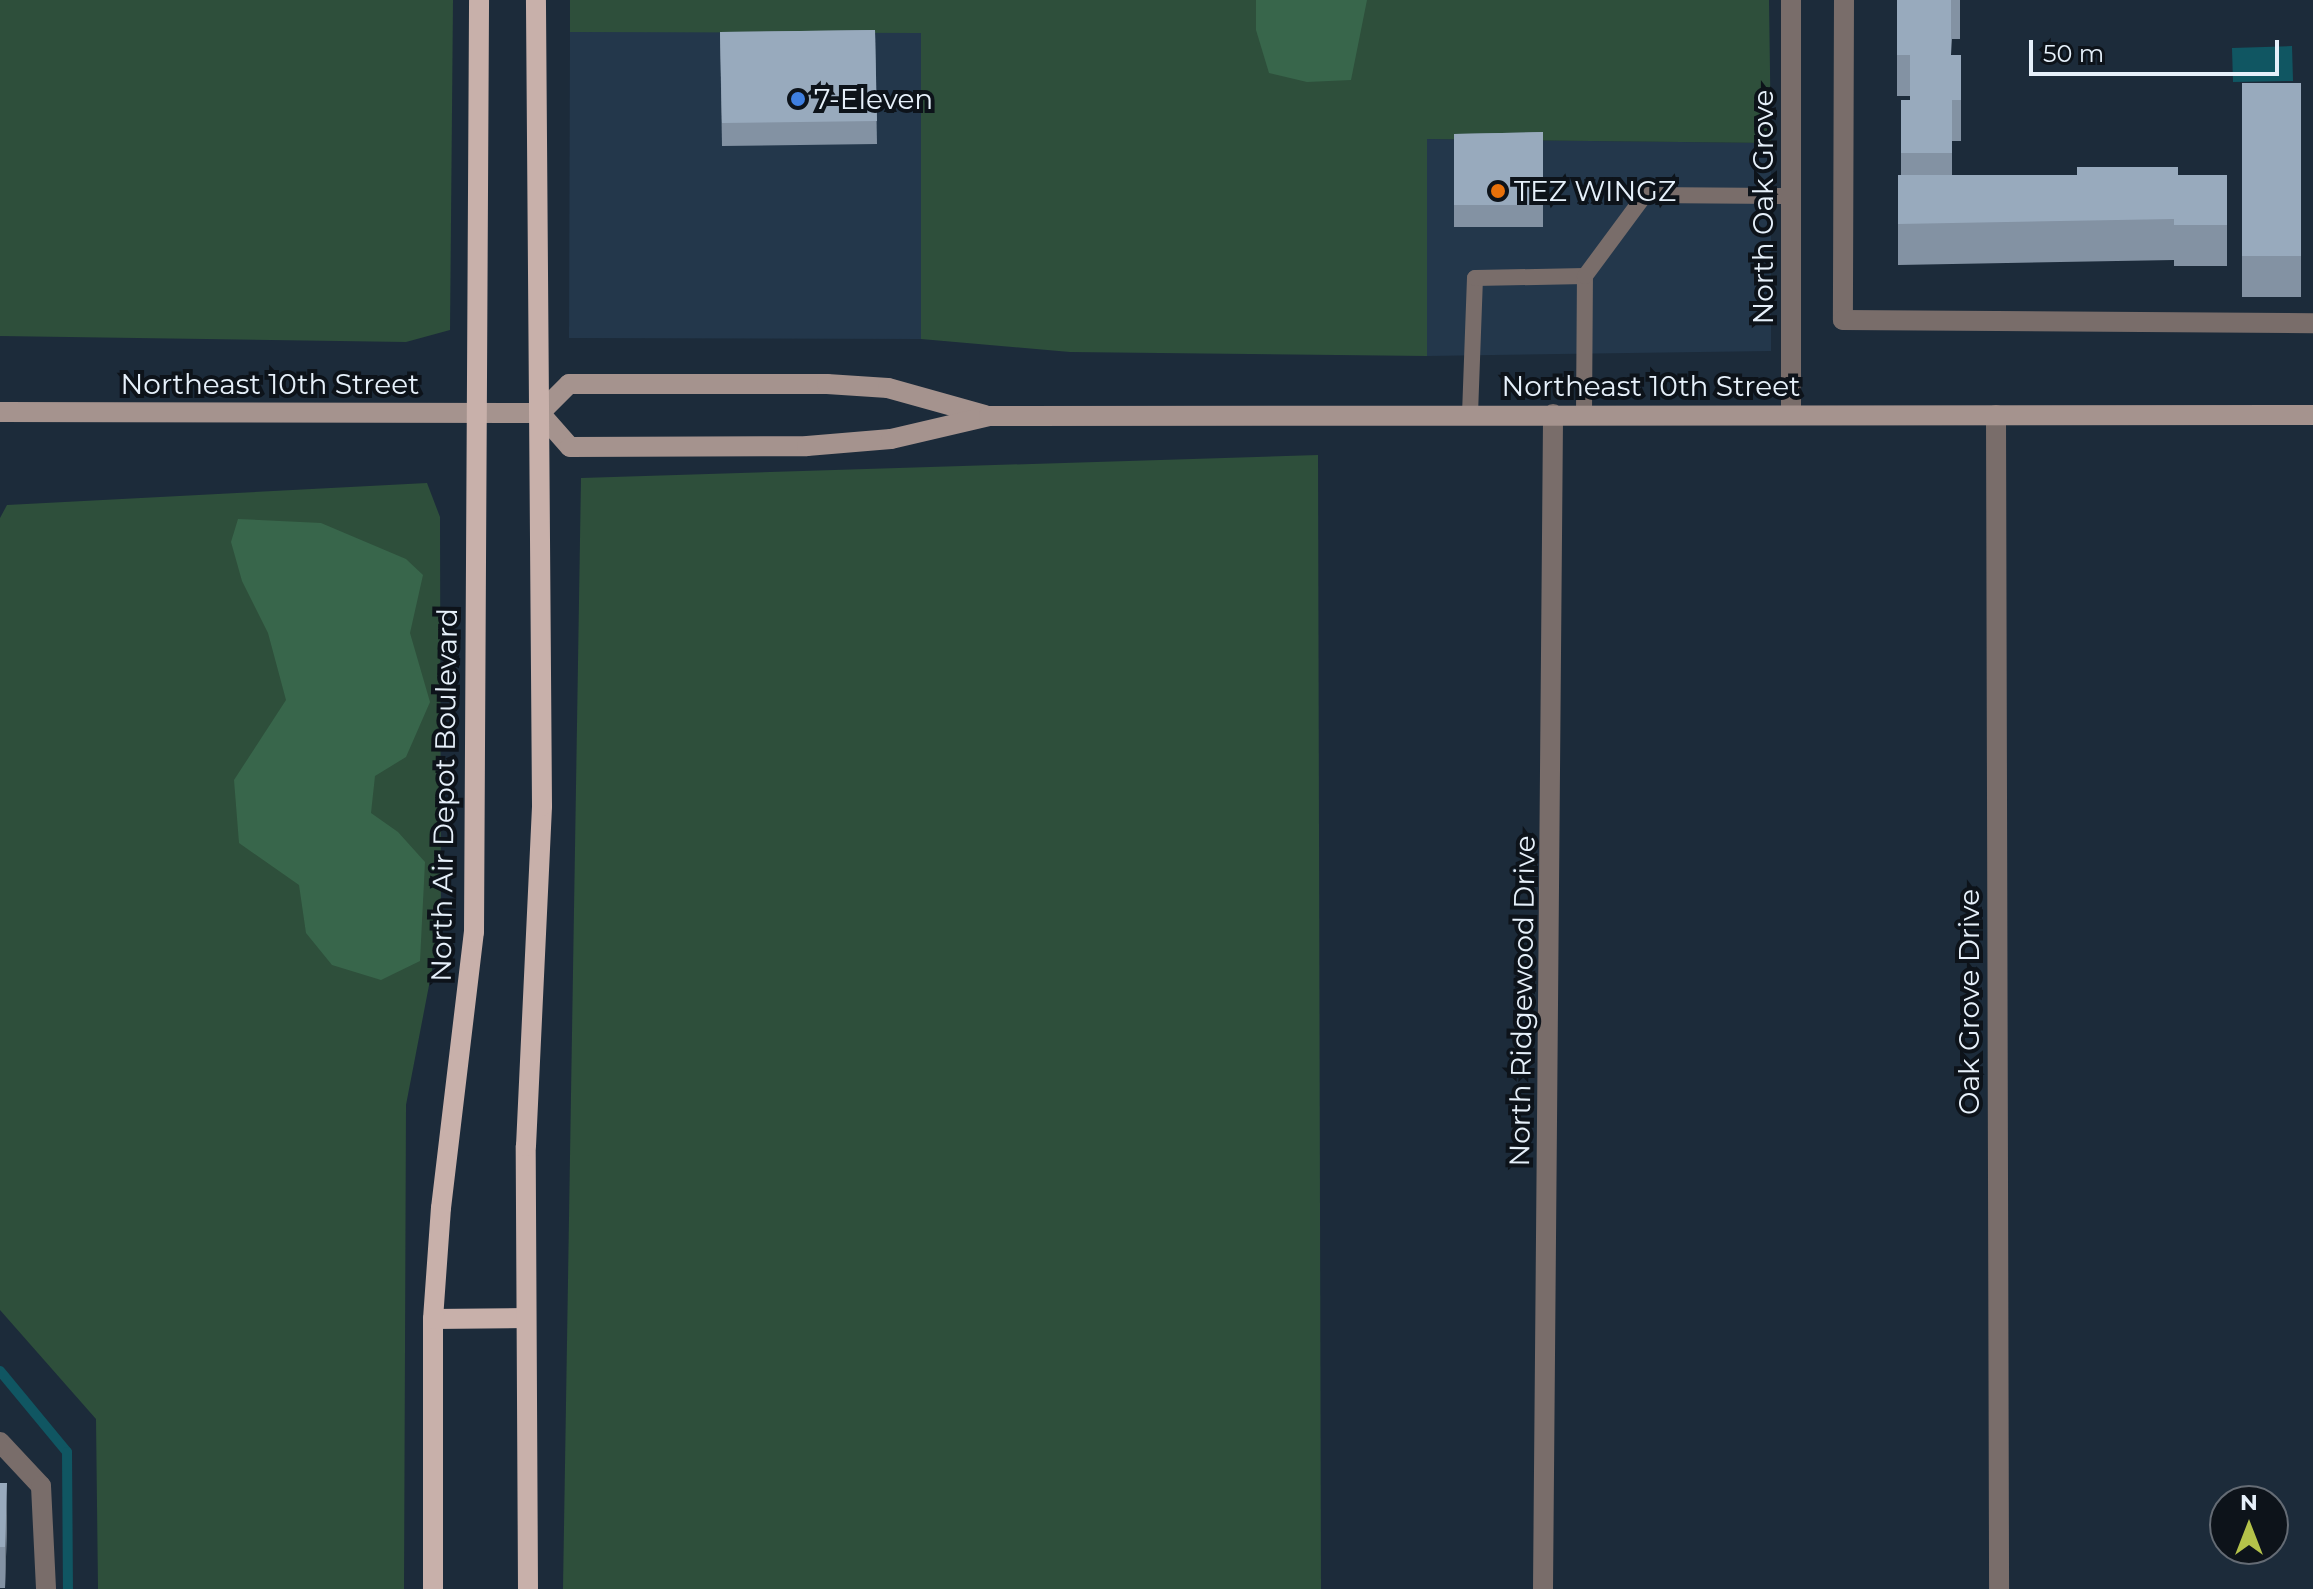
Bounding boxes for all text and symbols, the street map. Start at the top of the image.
scale bar [2033,24,2283,74]
text: 50 m [2043,39,2104,68]
place label: 7-Eleven [814,82,933,116]
street label: North Oak Grove [1746,89,1780,325]
marker: 7-Eleven [789,90,807,108]
place label: TEZ WINGZ [1514,174,1676,208]
marker: TEZ WINGZ [1489,182,1507,200]
street label: Northeast 10th Street [121,367,419,401]
street label: Northeast 10th Street [1502,369,1800,403]
street label: North Air Depot Boulevard [424,608,464,982]
street label: North Ridgewood Drive [1502,835,1542,1167]
street label: Oak Grove Drive [1952,889,1986,1115]
north arrow [2209,1485,2289,1565]
text: N [2240,1489,2258,1516]

